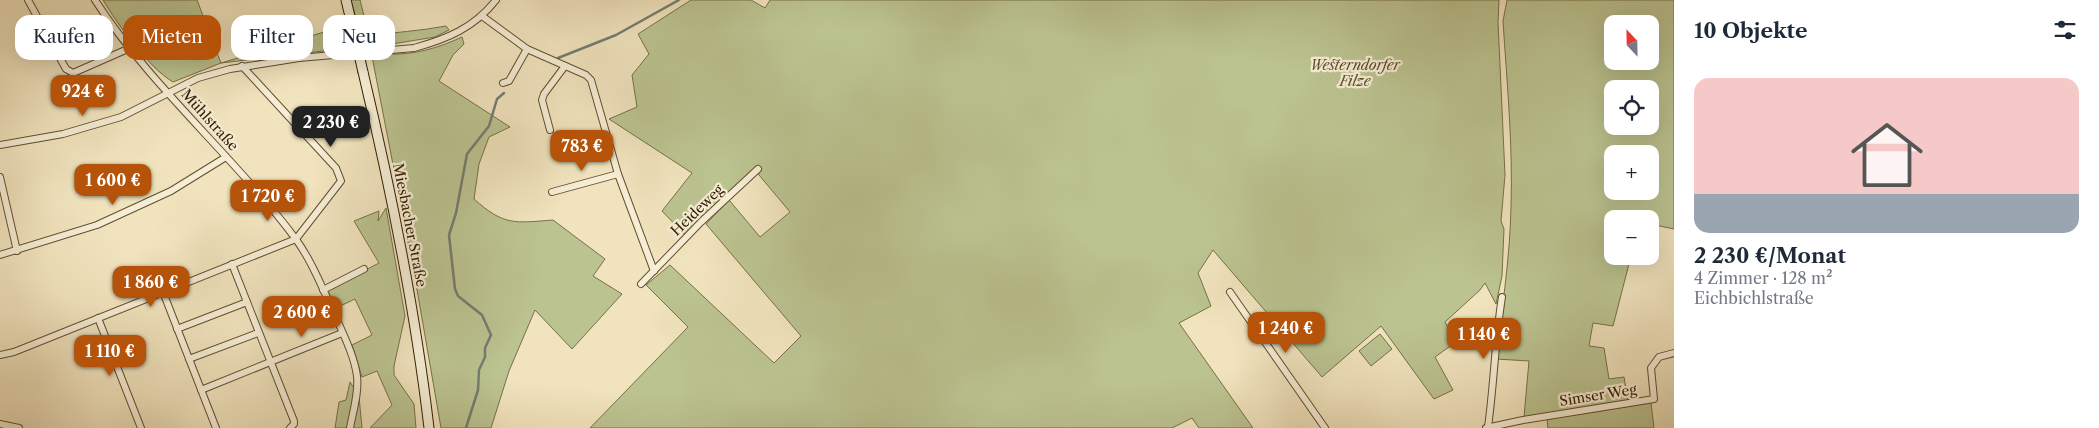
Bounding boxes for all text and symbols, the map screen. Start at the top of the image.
chip: Kaufen [15,15,113,60]
chip: Mieten [123,15,221,60]
chip: Filter [231,15,313,60]
chip: Neu [323,15,395,60]
north arrow [1604,15,1659,70]
map controls [1604,15,1659,265]
icon: filters [2051,16,2079,44]
text: 10 Objekte [1694,18,1808,43]
park label: Westerndorfer Filze [1310,56,1402,90]
pin: 924 € [48,74,118,117]
button: locate [1604,80,1659,135]
text: 924 € [62,81,104,101]
street label: Mühlstraße [178,85,243,155]
pin: 2 230 € [285,106,377,148]
icon: home [1842,110,1932,200]
text: 2 230 € [303,112,359,132]
pin: 783 € [547,130,617,172]
text: 783 € [561,136,603,156]
button: + [1604,145,1659,200]
street label: Miesbacher Straße [389,162,431,289]
pin: 1 600 € [67,164,159,206]
text: 1 600 € [85,170,141,190]
pin: 1 720 € [222,180,314,222]
street label: Heideweg [667,180,728,240]
text: 1 720 € [241,186,295,206]
button: − [1604,210,1659,265]
text: 2 230 €/Monat [1694,243,1846,268]
pin: 1 860 € [105,266,197,308]
text: 4 Zimmer · 128 m² [1694,268,1833,288]
text: 1 860 € [124,272,179,292]
text: Eichbichlstraße [1694,288,1814,308]
pin: 2 600 € [256,296,348,338]
text: 2 600 € [273,302,331,322]
pin: 1 240 € [1240,312,1332,354]
text: 1 240 € [1259,318,1313,338]
pin: 1 140 € [1438,318,1530,360]
text: 1 140 € [1458,324,1510,344]
pin: 1 110 € [64,334,156,377]
text: 1 110 € [85,341,135,361]
street label: Simser Weg [1558,380,1638,410]

